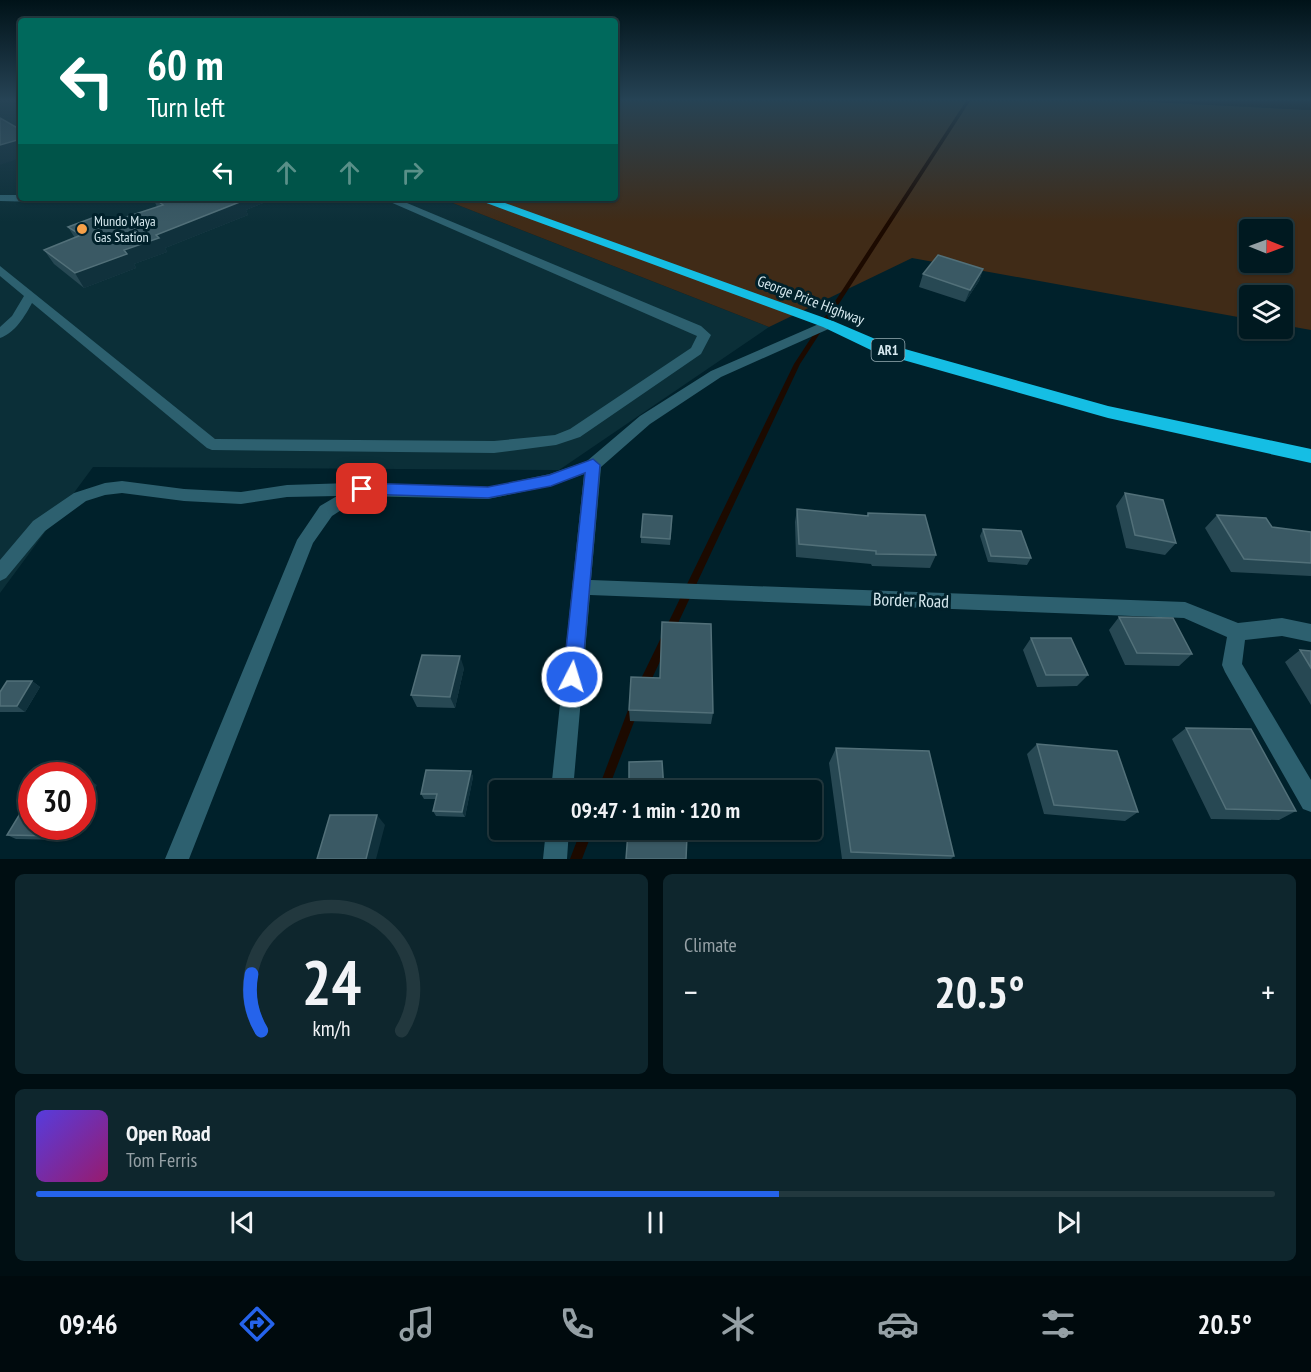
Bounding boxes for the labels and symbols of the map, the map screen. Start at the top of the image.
place label: Mundo Maya Gas Station [94,212,156,246]
north arrow [1239,219,1293,273]
marker: Mundo Maya Gas Station [75,222,89,236]
street label: George Price Highway [755,271,867,329]
road number: AR1 [872,339,904,361]
pin [336,463,387,514]
street label: Border Road [873,587,949,613]
position arrow [540,645,604,709]
speed limit sign: 30 [18,762,96,840]

